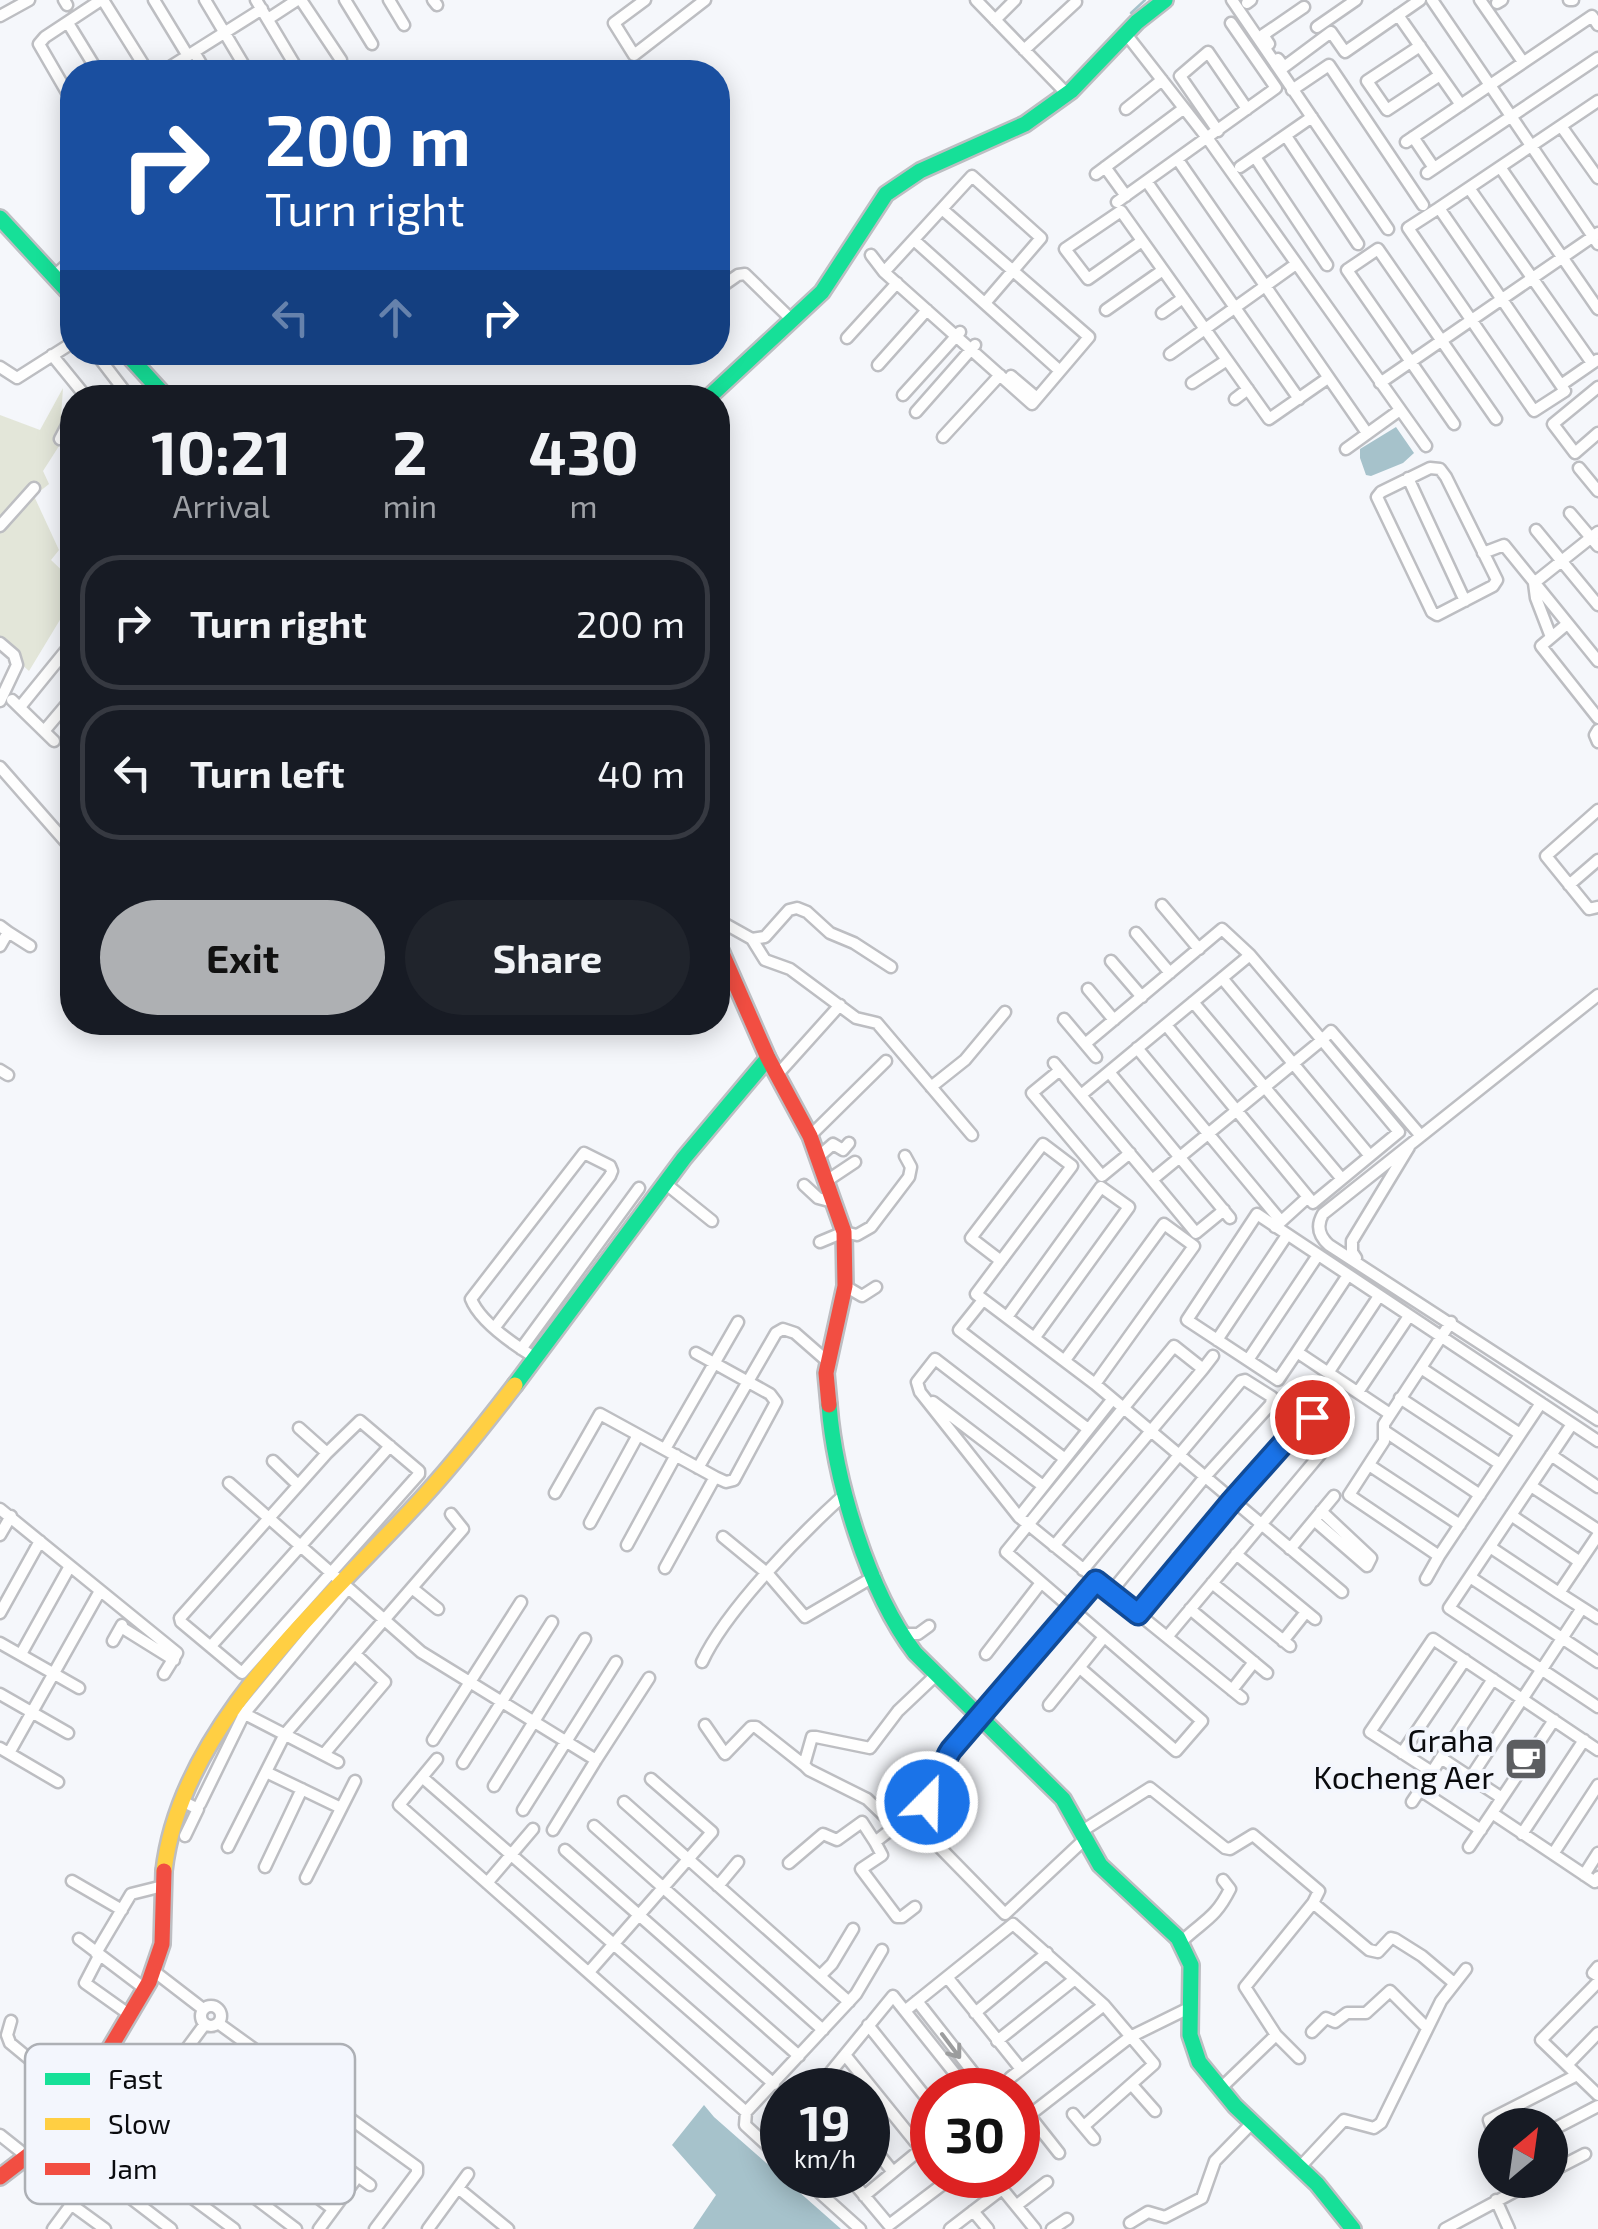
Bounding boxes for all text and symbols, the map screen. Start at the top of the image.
text: 200 m [265,96,471,180]
icon: right [100,100,230,230]
text: Turn right [265,181,465,235]
icon: left [263,290,318,345]
icon: ahead [368,290,423,345]
icon: right [473,290,528,345]
text: 10:21 [151,415,291,487]
text: 2 [392,415,427,487]
text: 430 [529,415,639,487]
text: Arrival [173,486,270,524]
text: min [383,486,437,524]
text: m [570,486,598,524]
icon: right [105,595,160,650]
text: Turn right [190,600,367,646]
text: 200 m [576,600,685,646]
icon: left [105,745,160,800]
text: Turn left [190,750,345,796]
text: 40 m [597,750,685,796]
button: Exit [100,900,385,1015]
button: Share [405,900,690,1015]
pin [1270,1375,1355,1460]
icon: arrive [1285,1390,1340,1445]
place label: Graha Kocheng Aer [1313,1720,1494,1795]
cafe icon: Graha Kocheng Aer [1503,1736,1549,1782]
position arrow [875,1750,979,1854]
one-way arrow [941,2032,962,2059]
legend [25,2044,355,2204]
text: Fast [108,2061,163,2095]
speed limit sign: 30 [910,2068,1040,2198]
text: 19 [799,2091,851,2151]
text: Slow [108,2106,171,2140]
north arrow [1478,2108,1568,2198]
map controls [1478,2108,1568,2198]
text: km/h [794,2143,856,2173]
text: Jam [108,2151,157,2185]

